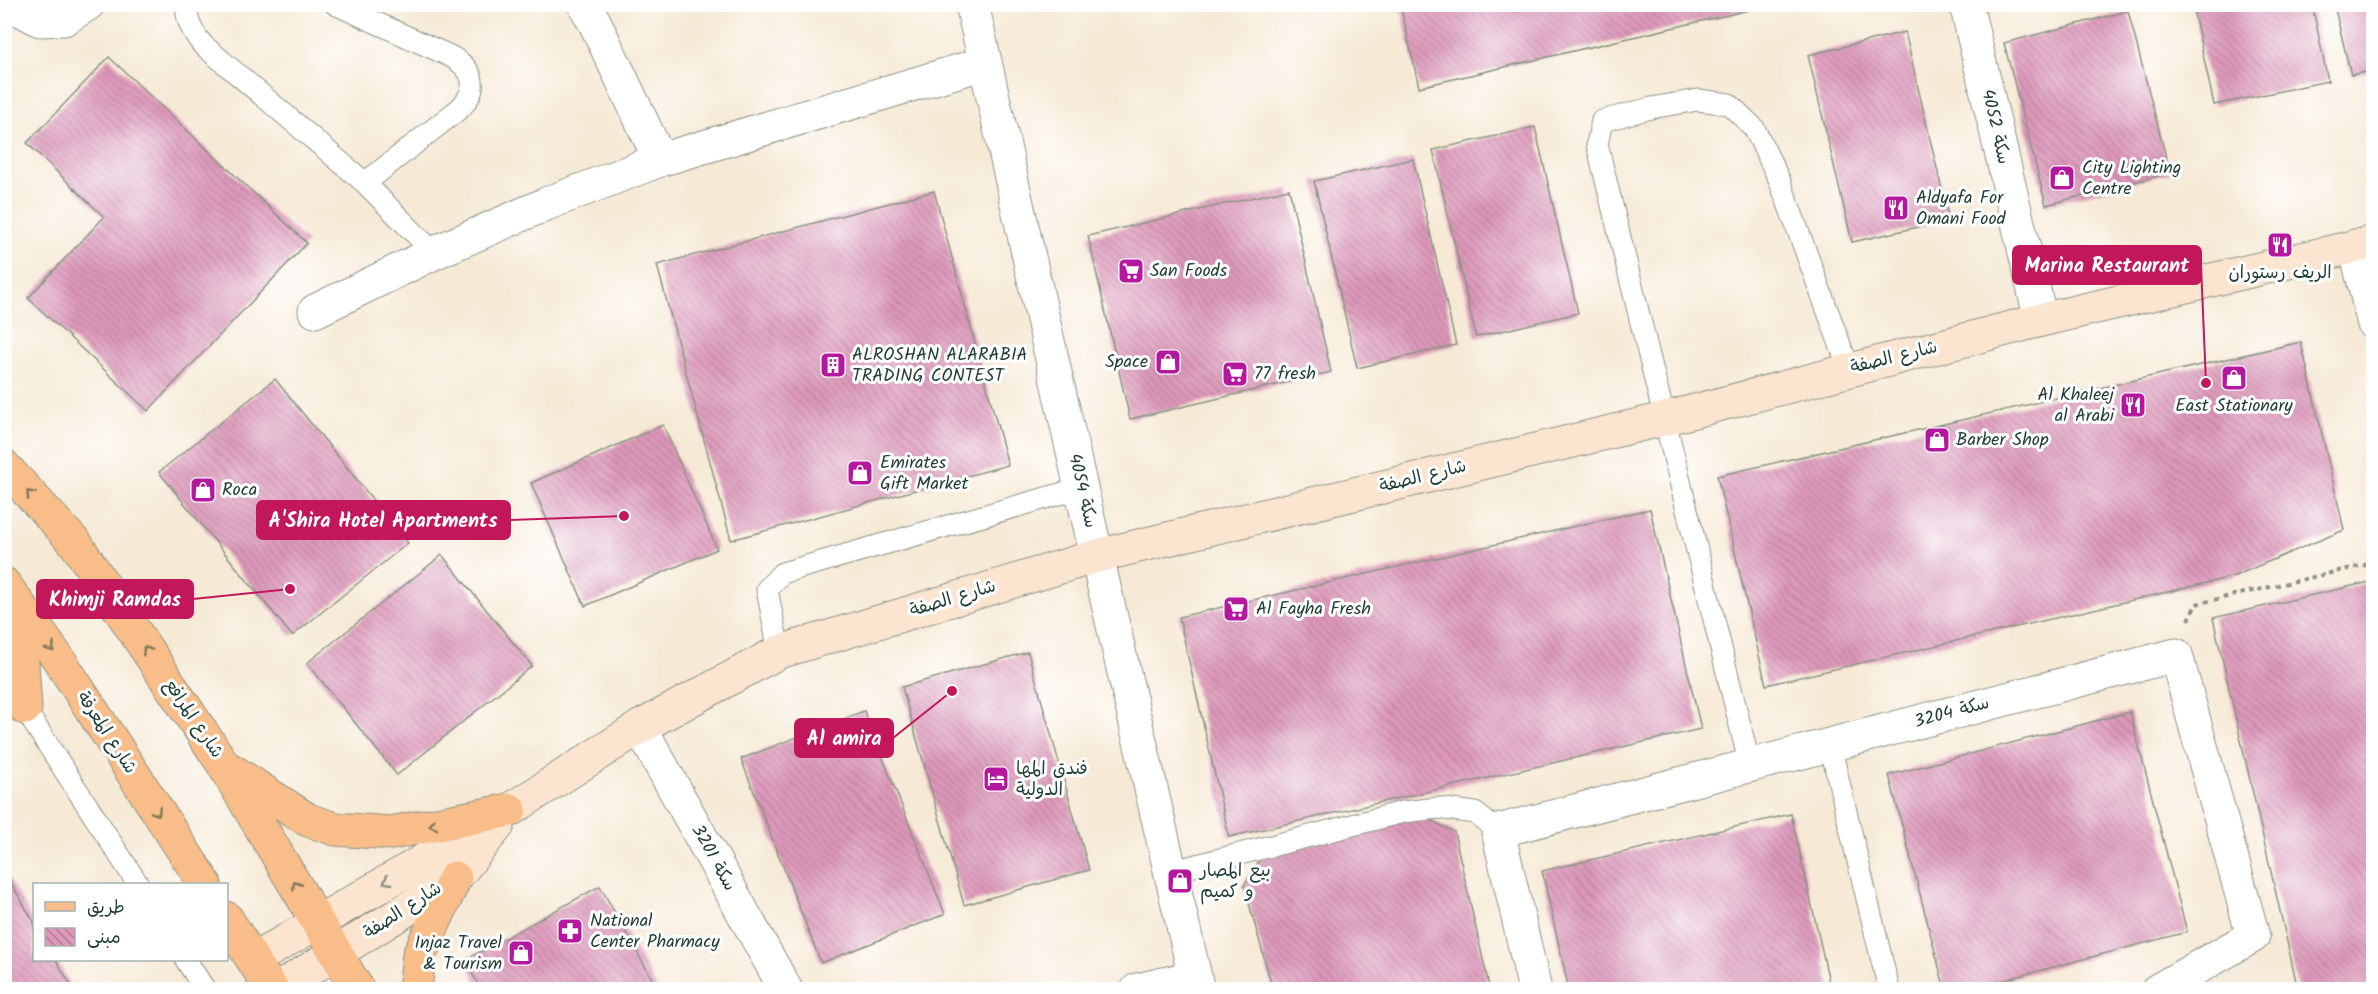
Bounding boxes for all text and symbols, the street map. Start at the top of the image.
street label: سكة 4052 [1972,87,2018,167]
place label: City Lighting Centre [2082,154,2181,204]
shop icon: City Lighting Centre [2047,163,2077,193]
place label: Aldyafa For Omani Food [1916,184,2007,234]
restaurant icon: Aldyafa For Omani Food [1881,193,1911,223]
restaurant icon: الریف رستوران [2265,230,2295,260]
callout: Marina Restaurant [2013,246,2201,284]
text: Marina Restaurant [2025,251,2190,283]
supermarket icon: San Foods [1116,256,1146,286]
place label: San Foods [1150,257,1228,286]
place label: الریف رستوران [2228,259,2332,288]
street label: شارع الصفة [1847,333,1941,383]
place label: ALROSHAN ALARABIA TRADING CONTEST [852,341,1028,391]
shop icon: Space [1153,347,1183,377]
place label: Space [1105,348,1148,377]
building icon: ALROSHAN ALARABIA TRADING CONTEST [818,350,848,380]
supermarket icon: 77 fresh [1220,359,1250,389]
place label: 77 fresh [1254,360,1316,389]
shop icon: East Stationary [2219,363,2249,393]
place label: Al Khaleej al Arabi [2038,381,2115,431]
restaurant icon: Al Khaleej al Arabi [2118,390,2148,420]
place label: East Stationary [2175,392,2293,421]
shop icon: Barber Shop [1922,425,1952,455]
place label: Barber Shop [1956,426,2049,455]
place label: Emirates Gift Market [880,449,969,499]
street label: سكة 4054 [1059,451,1105,531]
street label: شارع الصفة [1376,452,1470,502]
shop icon: Emirates Gift Market [845,458,875,488]
shop icon: Roca [188,475,218,505]
place label: Roca [222,476,257,505]
one-way arrow [26,490,37,500]
callout: A'Shira Hotel Apartments [257,501,510,539]
text: A'Shira Hotel Apartments [269,506,498,538]
street label: شارع الصفة [906,572,1000,626]
callout: Khimji Ramdas [37,580,193,618]
text: Khimji Ramdas [49,585,182,617]
supermarket icon: Al Fayha Fresh [1221,594,1251,624]
place label: Al Fayha Fresh [1256,595,1371,624]
one-way arrow [44,642,55,653]
one-way arrow [142,646,153,657]
street label: شارع المرافع [156,673,230,765]
street label: شارع المعرفة [68,686,144,780]
street label: سكة 3204 [1911,689,1993,737]
callout: Al amira [795,719,893,757]
text: Al amira [807,724,881,756]
place label: فندق المها الدولية [1016,755,1088,805]
hotel icon: فندق المها الدولية [981,764,1011,794]
one-way arrow [150,805,161,816]
one-way arrow [428,818,438,831]
street label: سكة 3201 [683,819,743,897]
place label: بيع المصار و كميم [1198,857,1271,907]
shop icon: بيع المصار و كميم [1165,866,1195,896]
one-way arrow [383,874,393,885]
street label: شارع الصفة [358,875,448,947]
one-way arrow [291,881,303,891]
legend [33,883,228,961]
text: طريق [87,894,125,923]
place label: National Center Pharmacy [590,907,720,957]
pharmacy icon: National Center Pharmacy [555,916,585,946]
text: مبنى [87,924,121,953]
place label: Injaz Travel & Tourism [415,929,503,979]
shop icon: Injaz Travel & Tourism [506,938,536,968]

